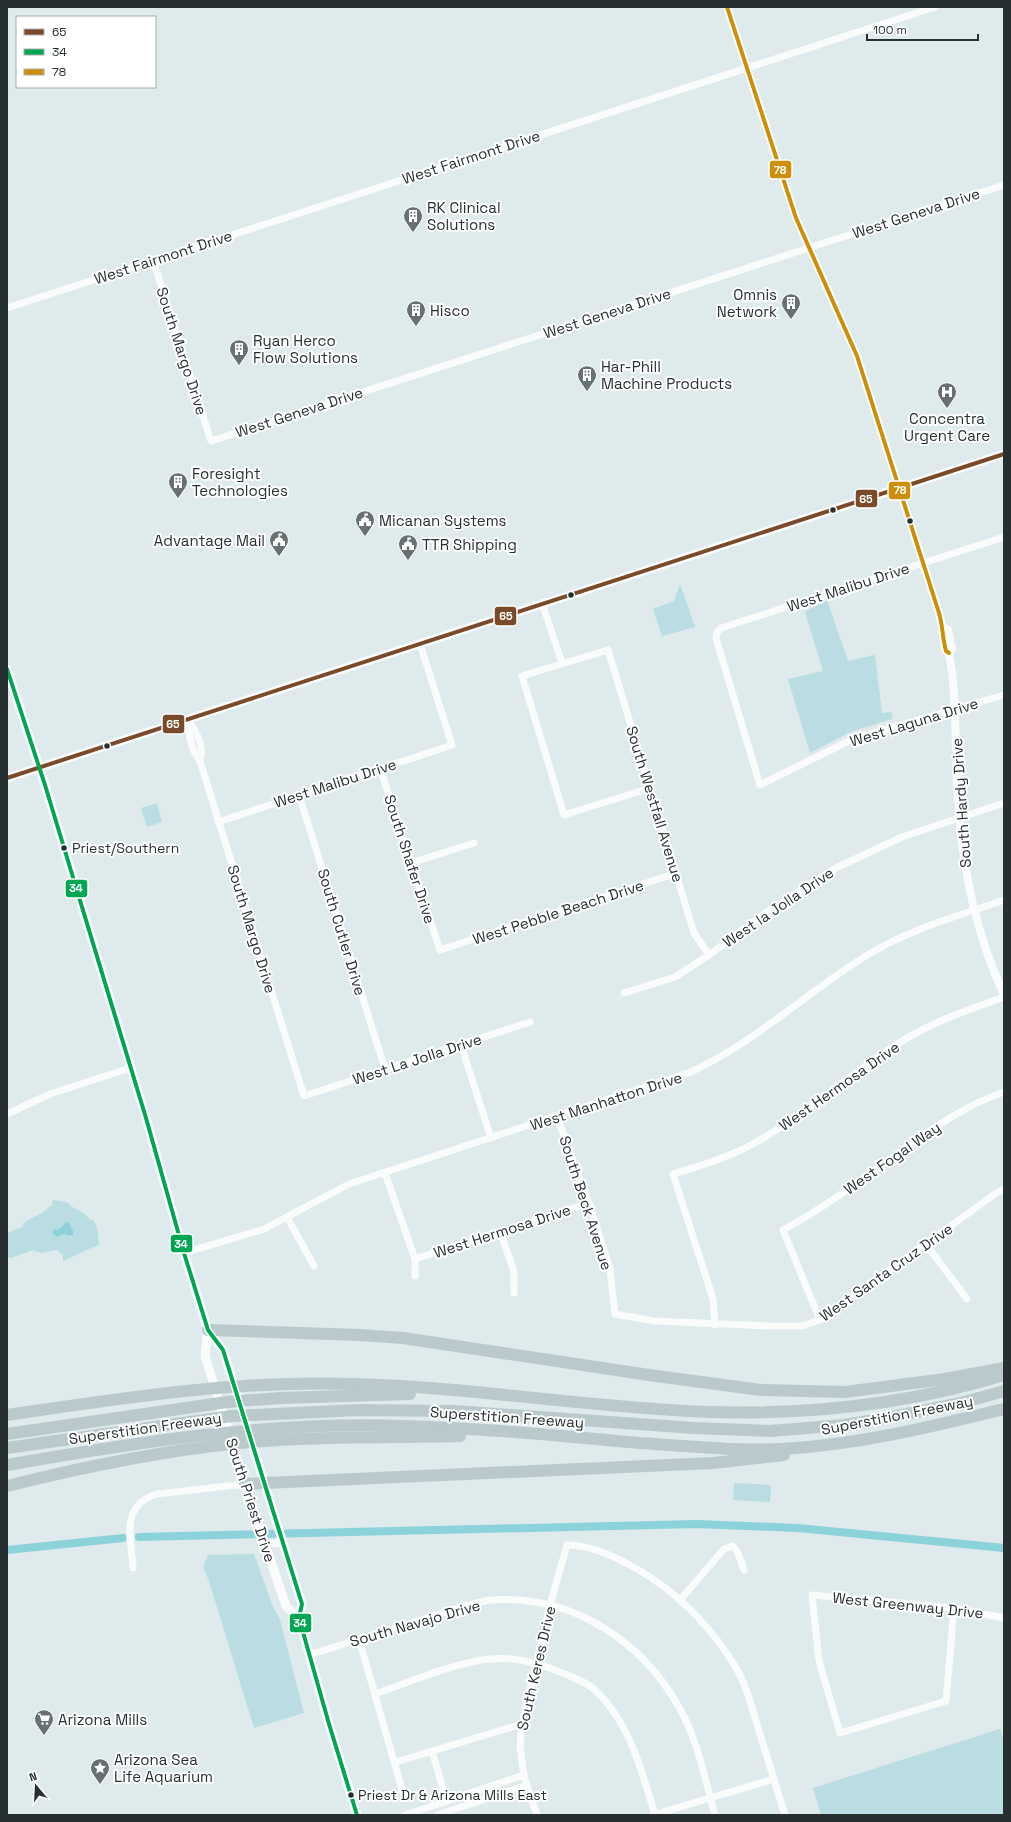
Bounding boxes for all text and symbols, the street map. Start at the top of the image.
legend [16,16,156,88]
scale bar [867,16,978,42]
text: 100 m [873,22,907,38]
text: 65 [52,24,67,40]
text: 34 [52,44,67,60]
text: 78 [52,64,66,80]
street label: West Fairmont Drive [400,126,543,188]
line badge: 78 [769,160,792,179]
text: 78 [774,163,787,177]
street label: West Geneva Drive [850,183,982,243]
place label: RK Clinical Solutions [427,198,501,234]
building icon: RK Clinical Solutions [402,205,424,233]
street label: West Fairmont Drive [92,226,235,288]
street label: West Geneva Drive [541,283,673,343]
street label: South Margo Drive [152,285,212,417]
place label: Omnis Network [717,285,777,321]
building icon: Omnis Network [780,292,802,320]
building icon: Hisco [405,299,427,327]
place label: Hisco [430,301,470,320]
place label: Ryan Herco Flow Solutions [253,331,358,367]
building icon: Ryan Herco Flow Solutions [228,338,250,366]
place label: Har-Phill Machine Products [601,357,732,393]
building icon: Har-Phill Machine Products [576,364,598,392]
hospital icon: Concentra Urgent Care [936,381,958,409]
street label: West Geneva Drive [233,382,365,442]
place label: Concentra Urgent Care [904,409,990,445]
place label: Foresight Technologies [192,464,288,500]
building icon: Foresight Technologies [167,471,189,499]
line badge: 78 [888,481,911,500]
text: 78 [894,483,907,497]
line badge: 65 [855,489,878,508]
text: 65 [859,492,873,506]
unlabelled marker [828,505,838,515]
public building icon: Micanan Systems [354,509,376,537]
place label: Micanan Systems [379,511,507,530]
unlabelled marker [905,516,915,526]
public building icon: Advantage Mail [268,529,290,557]
place label: Advantage Mail [154,531,265,550]
public building icon: TTR Shipping [397,533,419,561]
place label: TTR Shipping [422,535,517,554]
street label: West Malibu Drive [784,558,912,616]
unlabelled marker [566,590,576,600]
line badge: 65 [494,606,517,626]
text: 65 [499,609,513,623]
street label: West Laguna Drive [847,693,981,751]
line badge: 65 [162,714,185,734]
text: 65 [166,717,180,731]
street label: South Westfall Avenue [622,723,688,885]
street label: South Hardy Drive [947,737,975,869]
unlabelled marker [102,741,112,751]
street label: West Malibu Drive [271,754,399,812]
street label: South Shafer Drive [380,792,440,926]
place label: Priest/Southern [72,839,179,857]
marker: Priest/Southern [59,843,69,853]
street label: South Margo Drive [223,862,281,996]
street label: West la Jolla Drive [719,863,837,951]
street label: South Cutler Drive [314,866,370,998]
street label: West Pebble Beach Drive [470,875,646,949]
line badge: 34 [65,879,88,898]
text: 34 [69,881,83,895]
street label: West La Jolla Drive [350,1029,484,1089]
street label: West Hermosa Drive [775,1037,903,1135]
street label: West Manhatton Drive [528,1067,685,1135]
street label: West Fogal Way [840,1118,944,1198]
street label: South Beck Avenue [555,1133,617,1273]
street label: West Hermosa Drive [431,1200,573,1262]
street label: West Santa Cruz Drive [816,1219,956,1325]
line badge: 34 [170,1234,193,1253]
text: 34 [174,1237,188,1251]
street label: Superstition Freeway [819,1391,975,1439]
street label: Superstition Freeway [429,1402,585,1432]
street label: Superstition Freeway [67,1408,223,1448]
street label: South Priest Drive [222,1436,280,1565]
street label: West Greenway Drive [832,1588,985,1622]
street label: South Navajo Drive [347,1595,483,1651]
street label: South Keres Drive [512,1604,560,1732]
line badge: 34 [289,1613,312,1633]
text: 34 [293,1616,307,1630]
supermarket icon: Arizona Mills [33,1708,55,1736]
place label: Arizona Mills [58,1710,147,1729]
place label: Arizona Sea Life Aquarium [114,1750,213,1786]
place icon: Arizona Sea Life Aquarium [89,1757,111,1785]
north arrow [16,1766,56,1806]
text: N [27,1769,39,1784]
place label: Priest Dr & Arizona Mills East [358,1786,547,1804]
marker: Priest Dr & Arizona Mills East [346,1790,356,1800]

